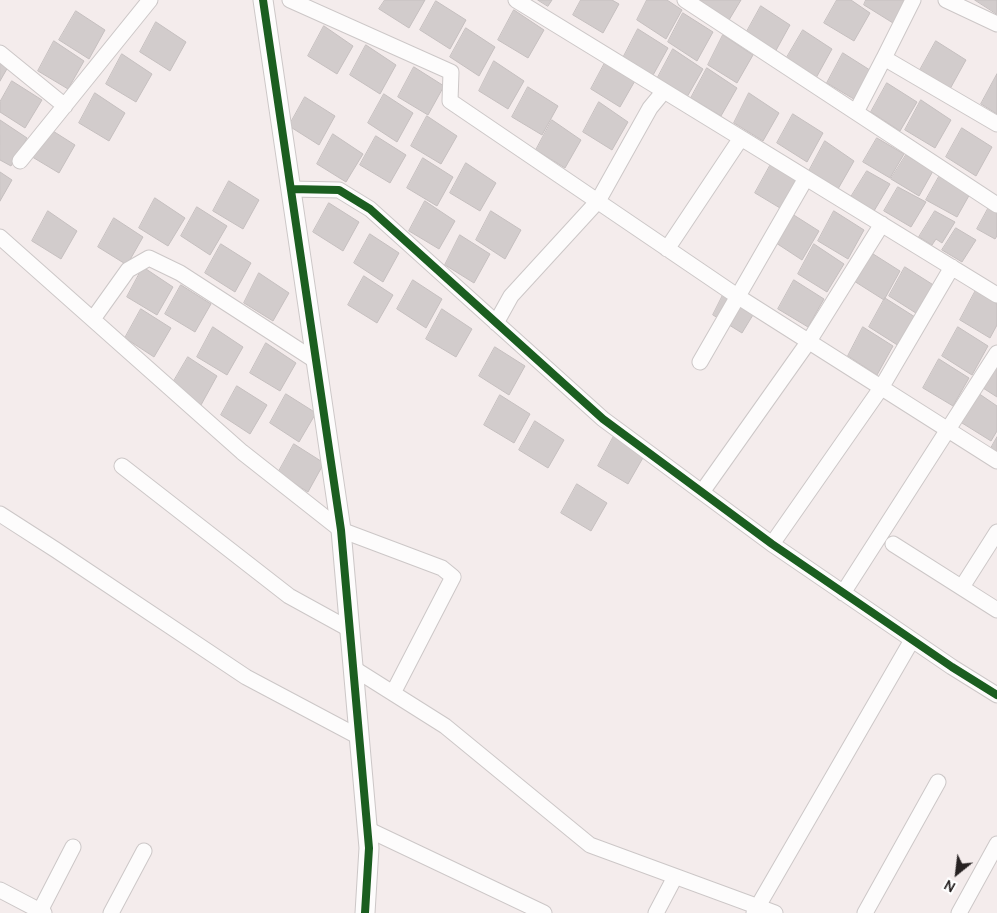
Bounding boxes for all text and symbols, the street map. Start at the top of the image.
north arrow [932,848,982,898]
text: N [940,876,958,897]

